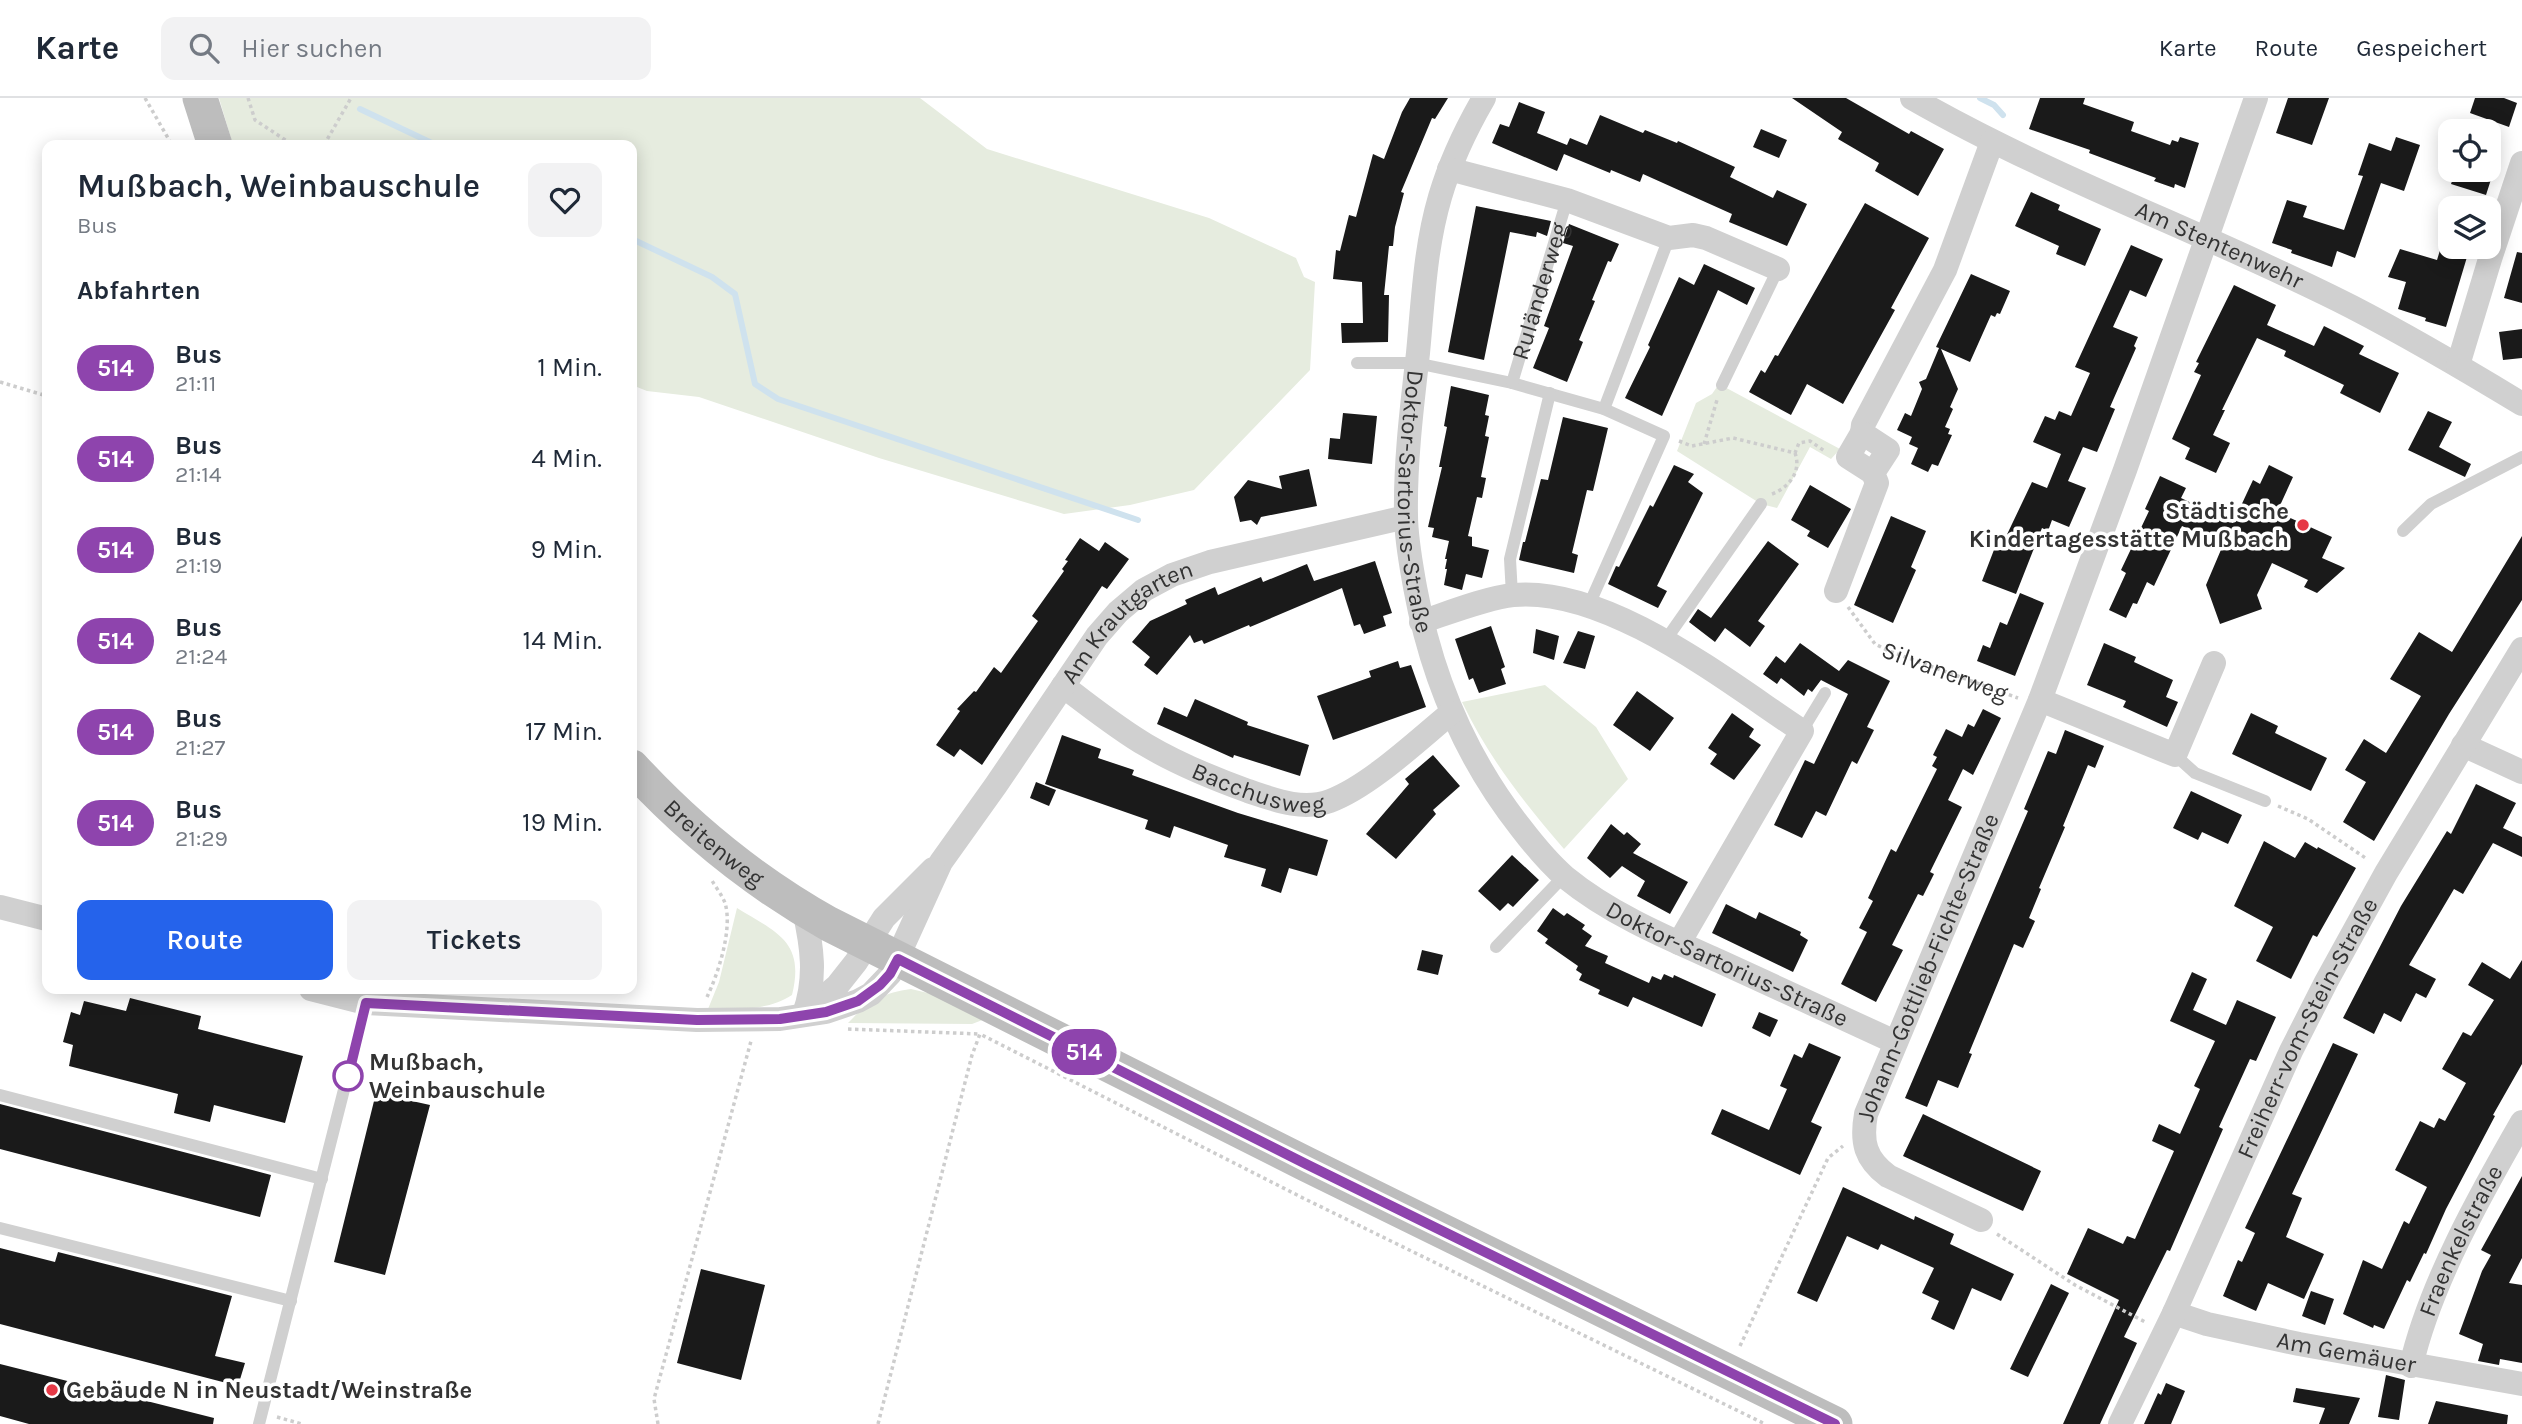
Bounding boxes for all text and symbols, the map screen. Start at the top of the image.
search box [161,17,651,80]
text: Karte [35,29,119,67]
icon: search [185,29,223,67]
text: Hier suchen [241,33,383,64]
text: Karte [2159,34,2217,62]
text: Route [2255,34,2318,62]
text: Gespeichert [2356,34,2487,62]
map controls [2438,119,2501,259]
button: locate [2438,119,2501,182]
button: heart [528,163,602,237]
text: Mußbach, Weinbauschule [77,167,480,205]
street label: Am Stentenwehr [2131,195,2308,295]
button: layers [2438,196,2501,259]
text: Bus [77,212,117,239]
street label: Ruländerweg [1506,219,1574,363]
text: Abfahrten [77,275,201,306]
text: Bus [175,339,222,370]
text: 1 Min. [537,352,602,383]
text: 514 [97,354,134,382]
street label: Doktor-Sartorius-Straße [1392,369,1439,636]
text: 21:11 [175,370,216,397]
text: Bus [175,430,222,461]
text: 4 Min. [531,443,602,474]
text: 514 [97,445,134,473]
text: 21:14 [175,461,222,488]
place label: Städtische Kindertagesstätte Mußbach [1969,497,2289,553]
marker: Städtische Kindertagesstätte Mußbach [2295,517,2311,533]
text: Bus [175,521,222,552]
text: 9 Min. [531,534,602,565]
text: 514 [97,536,134,564]
text: 21:19 [175,552,222,579]
street label: Am Krautgarten [1055,555,1197,689]
text: Bus [175,612,222,643]
text: 14 Min. [523,625,602,656]
text: 514 [97,627,134,655]
street label: Silvanerweg [1878,636,2012,707]
text: 21:24 [175,643,227,670]
text: Bus [175,703,222,734]
text: 17 Min. [525,716,602,747]
text: 514 [97,718,134,746]
text: 21:27 [175,734,225,761]
street label: Bacchusweg [1188,756,1328,819]
street label: Breitenweg [658,793,770,893]
text: Bus [175,794,222,825]
text: 19 Min. [522,807,602,838]
text: 514 [97,809,134,837]
street label: Johann-Gottlieb-Fichte-Straße [1851,809,2005,1124]
text: 21:29 [175,825,228,852]
street label: Freiherr-vom-Stein-Straße [2231,893,2384,1163]
street label: Doktor-Sartorius-Straße [1601,895,1853,1033]
button: Route [77,900,333,980]
button: Tickets [347,900,602,980]
line badge: 514 [1044,1029,1124,1075]
text: 514 [1066,1038,1102,1066]
place label: Mußbach, Weinbauschule [369,1048,546,1104]
marker: Mußbach, Weinbauschule [333,1061,363,1091]
street label: Fraenkelstraße [2413,1160,2509,1320]
street label: Am Gemäuer [2274,1326,2418,1379]
place label: Gebäude N in Neustadt/Weinstraße [66,1376,472,1404]
marker: Gebäude N in Neustadt/Weinstraße [44,1382,60,1398]

